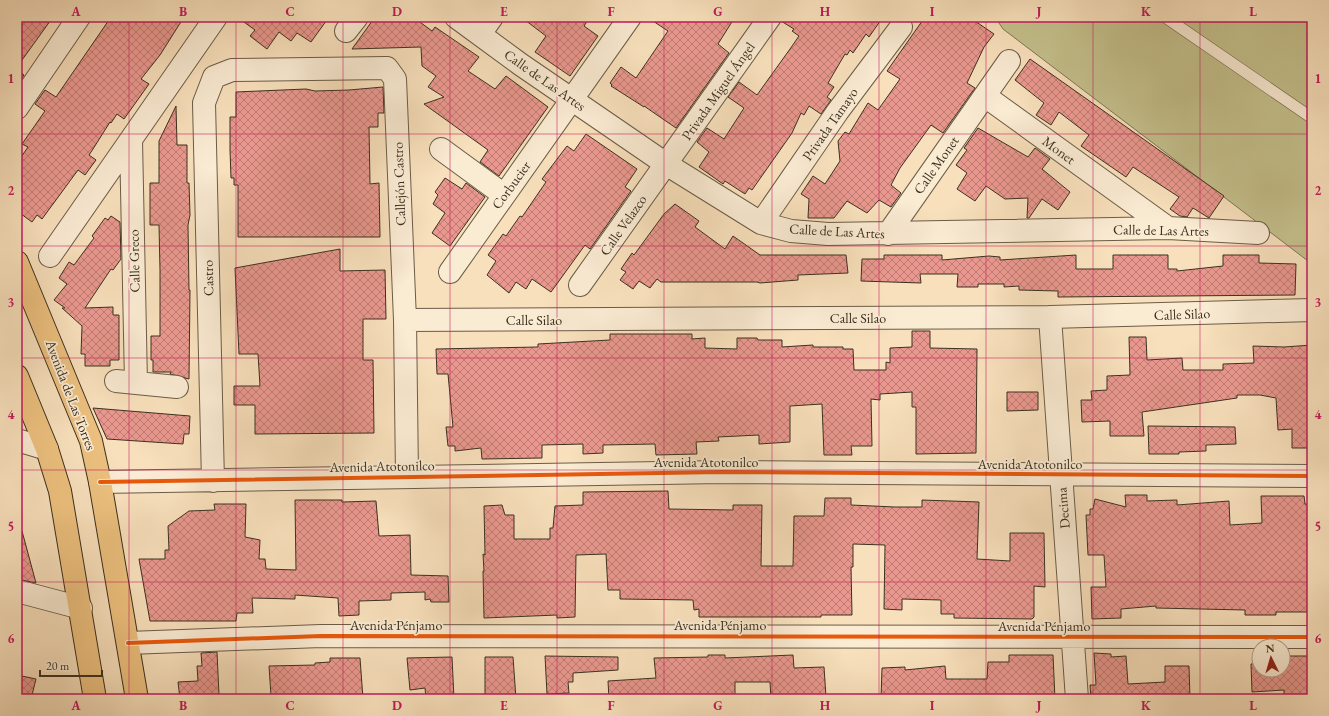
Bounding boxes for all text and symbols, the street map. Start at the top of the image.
text: A [70,3,81,20]
text: B [179,3,187,20]
text: C [285,3,295,20]
text: D [392,3,402,20]
text: E [500,3,508,20]
text: F [607,3,615,20]
text: G [713,3,723,20]
text: H [820,3,831,20]
text: I [930,3,935,20]
text: J [1035,3,1042,20]
text: K [1141,3,1152,20]
text: L [1249,3,1257,20]
street label: Privada Miguel Ángel [677,38,759,144]
street label: Calle de Las Artes [501,45,590,115]
text: 1 [8,70,15,87]
text: 1 [1315,70,1322,87]
street label: Privada Tamayo [798,84,862,164]
street label: Calle Monet [909,132,963,198]
street label: Monet [1039,132,1080,168]
street label: Callejón Castro [389,142,409,226]
street label: Corbucier [487,157,535,213]
text: 2 [8,182,15,199]
text: 2 [1315,182,1322,199]
street label: Calle Velazco [595,191,651,259]
street label: Calle de Las Artes [789,220,886,243]
street label: Calle de Las Artes [1113,220,1209,240]
street label: Calle Greco [124,229,144,293]
street label: Castro [199,260,217,296]
text: 3 [8,294,15,311]
text: 3 [1315,294,1322,311]
street label: Calle Silao [1154,304,1211,324]
street label: Calle Silao [830,309,886,327]
street label: Calle Silao [506,311,562,329]
street label: Avenida de Las Torres [41,336,101,453]
text: 4 [8,406,15,423]
text: 4 [1315,406,1322,423]
street label: Avenida Atotonilco [652,453,759,471]
street label: Avenida Atotonilco [976,455,1083,473]
street label: Avenida Atotonilco [328,456,435,476]
street label: Decima [1052,486,1074,529]
text: 5 [8,518,14,535]
text: 5 [1315,518,1321,535]
street label: Avenida Pénjamo [349,616,442,634]
street label: Avenida Pénjamo [673,616,766,634]
street label: Avenida Pénjamo [997,617,1090,635]
text: 6 [8,630,15,647]
text: 6 [1315,630,1322,647]
north arrow [1251,638,1291,678]
text: N [1265,641,1275,655]
scale bar [40,652,102,678]
text: 20 m [46,658,70,674]
text: A [70,697,81,714]
text: B [179,697,187,714]
text: C [285,697,295,714]
text: D [392,697,402,714]
text: E [500,697,508,714]
text: F [607,697,615,714]
text: G [713,697,723,714]
text: H [820,697,831,714]
text: I [930,697,935,714]
text: J [1035,697,1042,714]
text: K [1141,697,1152,714]
text: L [1249,697,1257,714]

